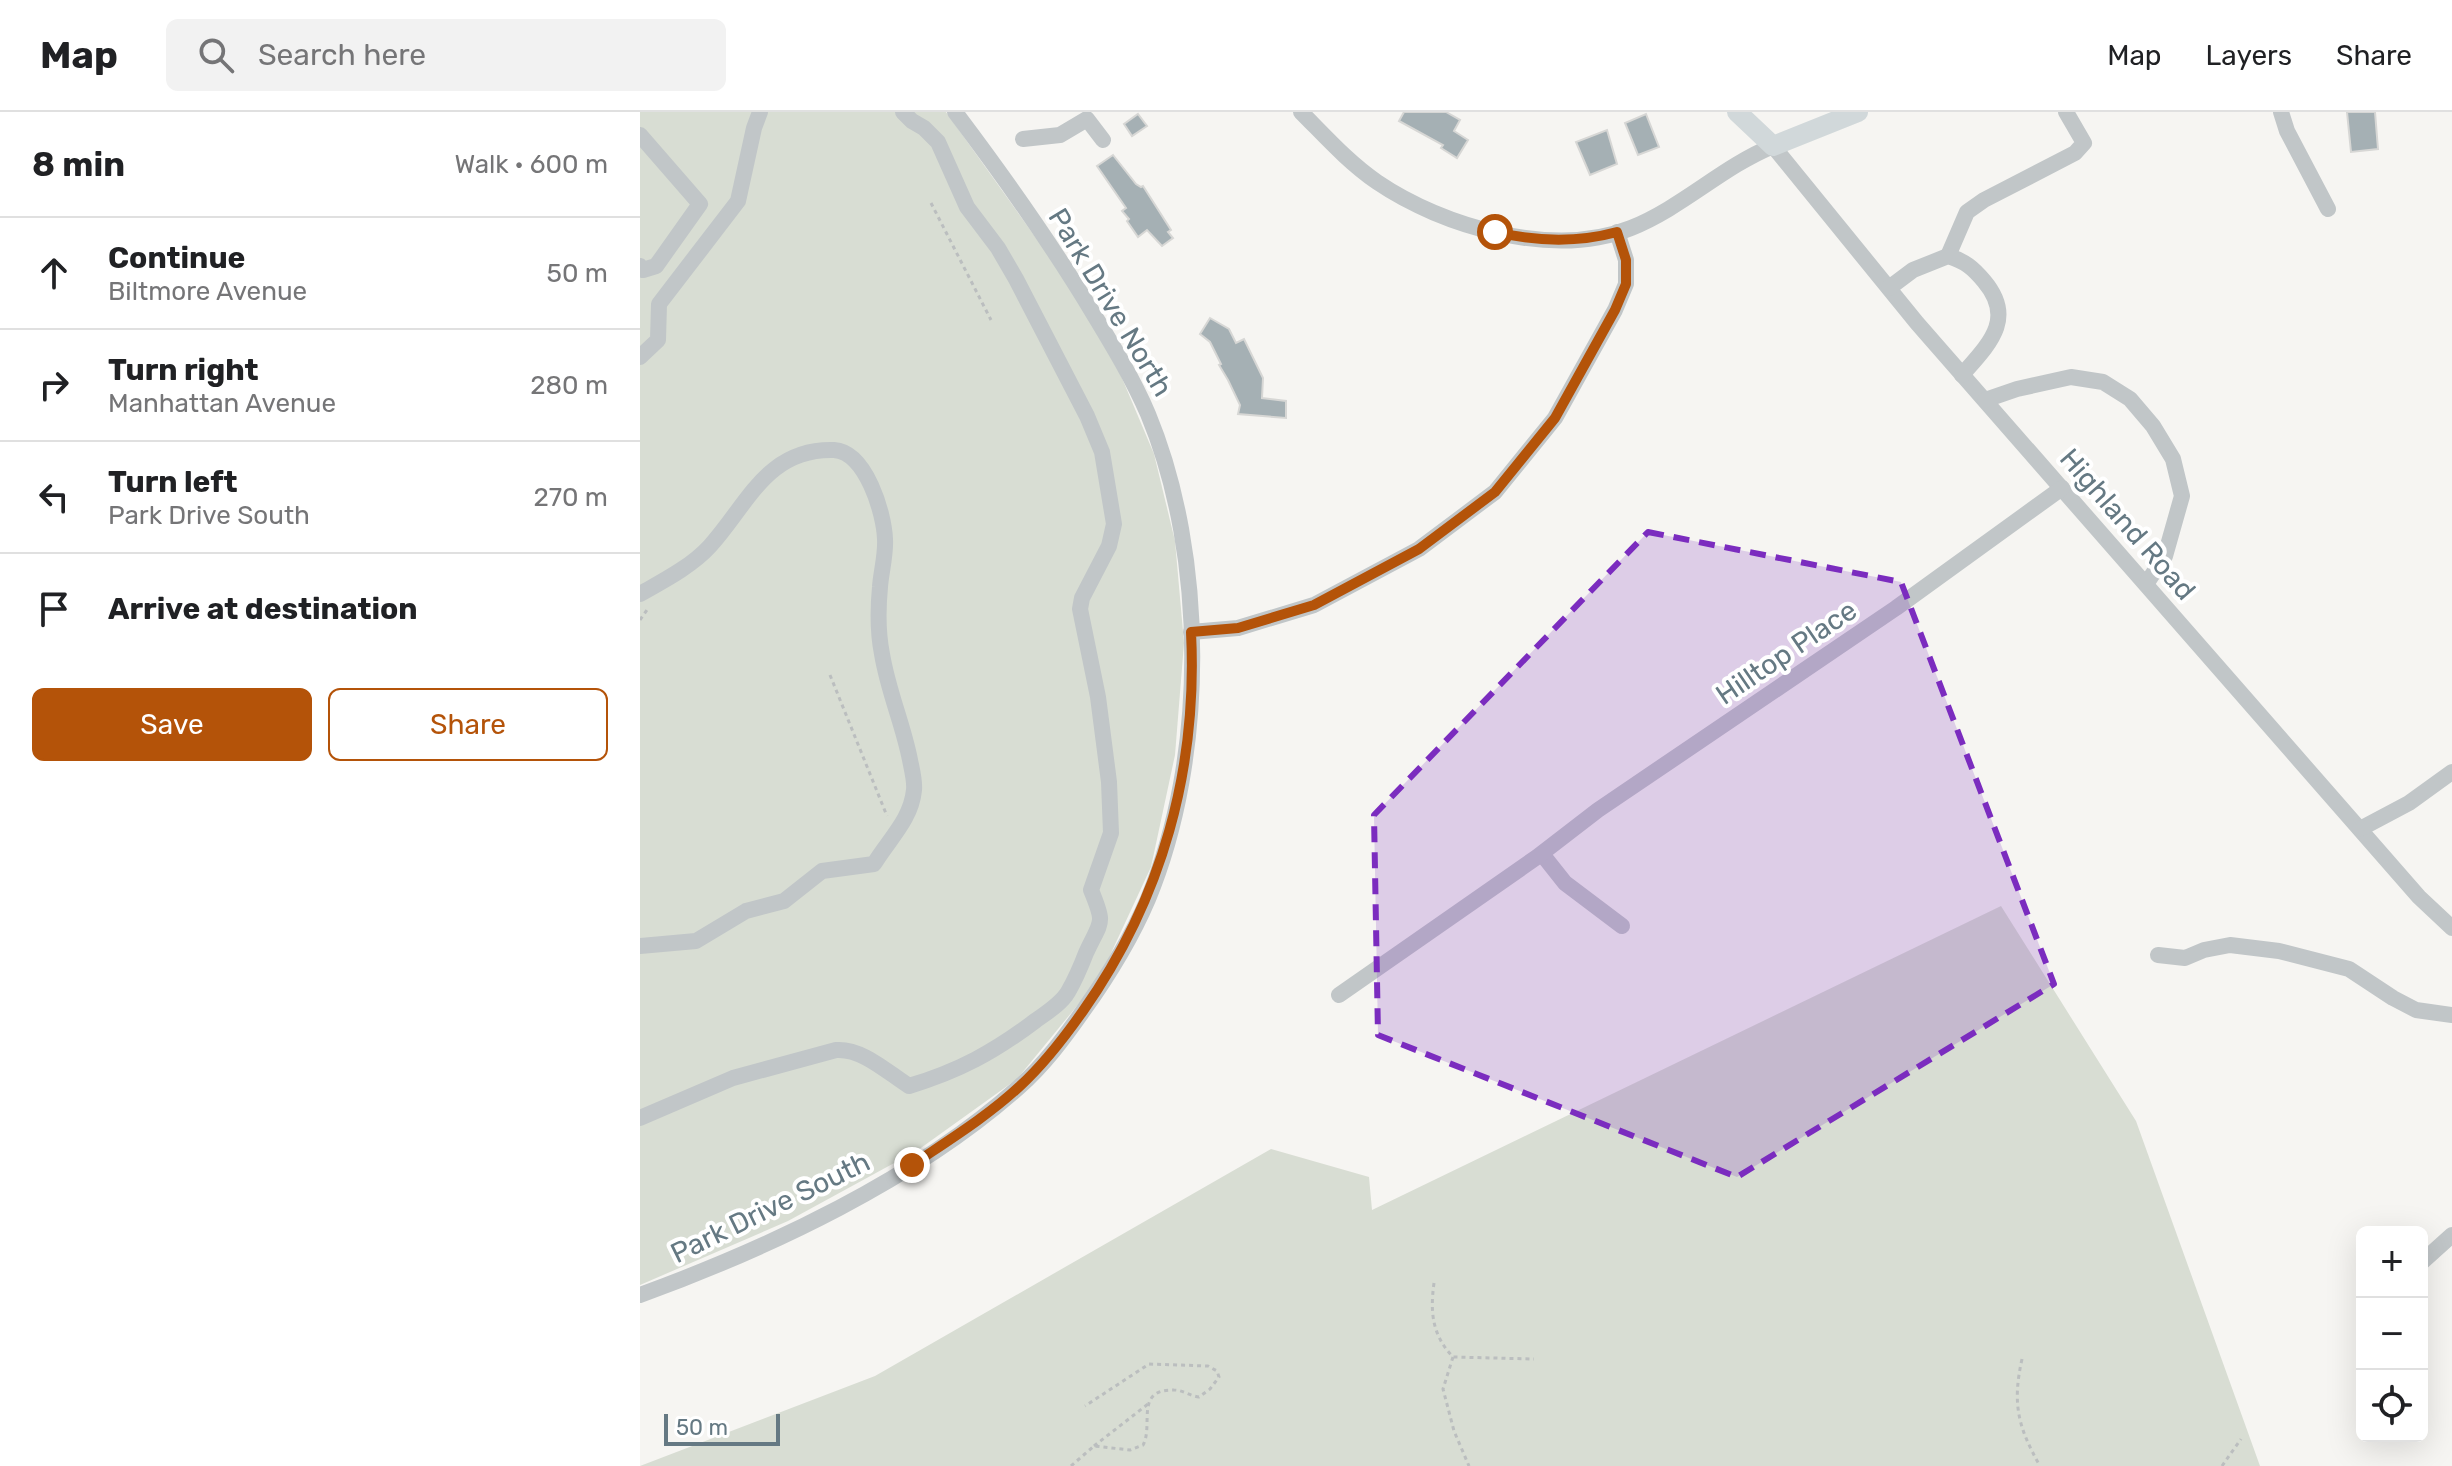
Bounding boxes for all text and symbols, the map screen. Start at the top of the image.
search box [166,19,726,91]
text: Map [40,32,118,78]
icon: search [194,33,238,77]
text: Search here [258,37,426,73]
text: Map [2107,39,2162,72]
text: Layers [2206,39,2292,72]
text: Share [2336,39,2412,72]
text: 8 min [32,144,125,185]
text: Walk · 600 m [454,149,608,180]
street label: Park Drive North [1042,202,1180,402]
route start [1477,214,1513,250]
text: Continue [108,240,245,276]
icon: ahead [32,251,76,295]
text: 50 m [547,258,608,289]
text: Biltmore Avenue [108,276,307,307]
text: Turn right [108,352,259,388]
icon: right [32,363,76,407]
text: 280 m [530,370,608,401]
text: Manhattan Avenue [108,388,336,419]
street label: Highland Road [2053,442,2202,607]
text: Turn left [108,464,238,500]
icon: left [32,475,76,519]
text: 270 m [533,482,608,513]
text: Park Drive South [108,500,310,531]
icon: arrive [32,587,76,631]
text: Arrive at destination [108,591,418,627]
street label: Hilltop Place [1710,593,1863,711]
button: Save [32,688,312,761]
button: Share [328,688,608,761]
street label: Park Drive South [665,1145,875,1270]
route end [894,1147,930,1183]
map controls [2356,1226,2428,1442]
button: + [2356,1226,2428,1298]
button: − [2356,1298,2428,1370]
button: locate [2356,1370,2428,1442]
scale bar [664,1410,780,1446]
text: 50 m [676,1414,728,1441]

